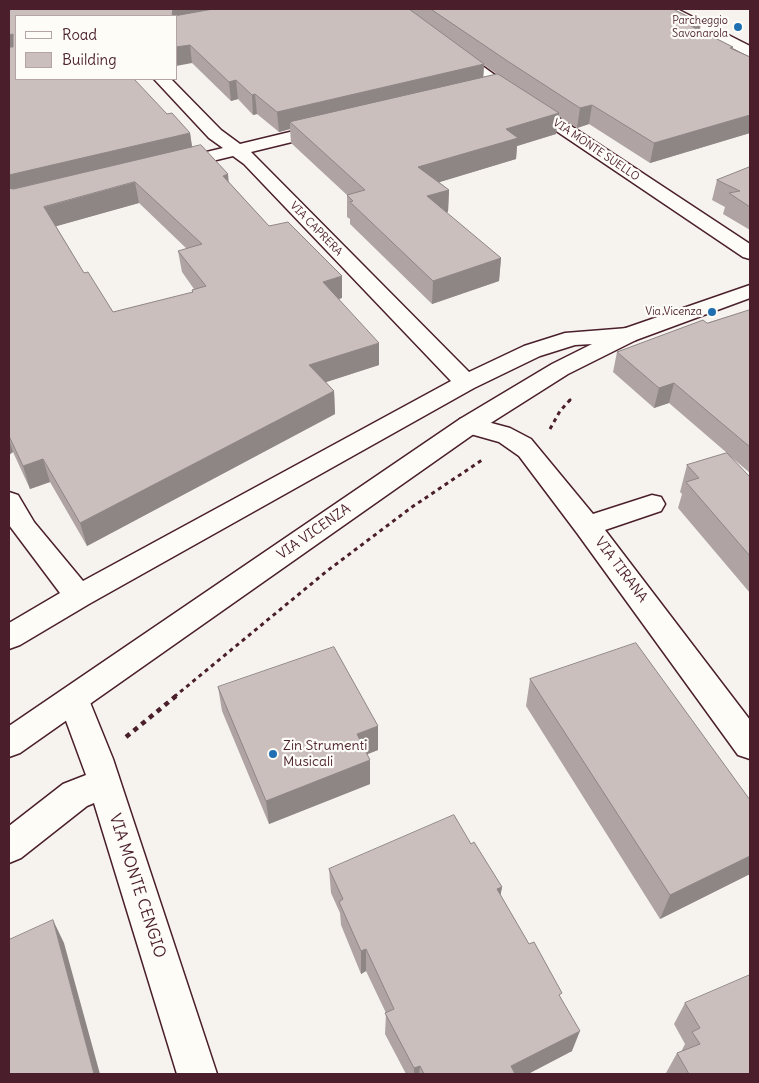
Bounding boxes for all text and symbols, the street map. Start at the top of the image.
place label: Parcheggio Savonarola [672,14,728,40]
legend [15,15,178,80]
marker: Parcheggio Savonarola [732,21,744,33]
text: Road [62,25,97,44]
text: Building [62,50,117,69]
street label: VIA MONTE SUELLO [550,116,642,184]
street label: VIA CAPRERA [287,199,345,259]
place label: Via Vicenza [645,305,702,319]
marker: Via Vicenza [706,306,718,318]
street label: VIA VICENZA [274,501,354,563]
street label: VIA TIRANA [591,534,651,606]
place label: Zin Strumenti Musicali [283,738,367,770]
marker: Zin Strumenti Musicali [267,748,279,760]
street label: VIA MONTE CENGIO [105,811,169,961]

